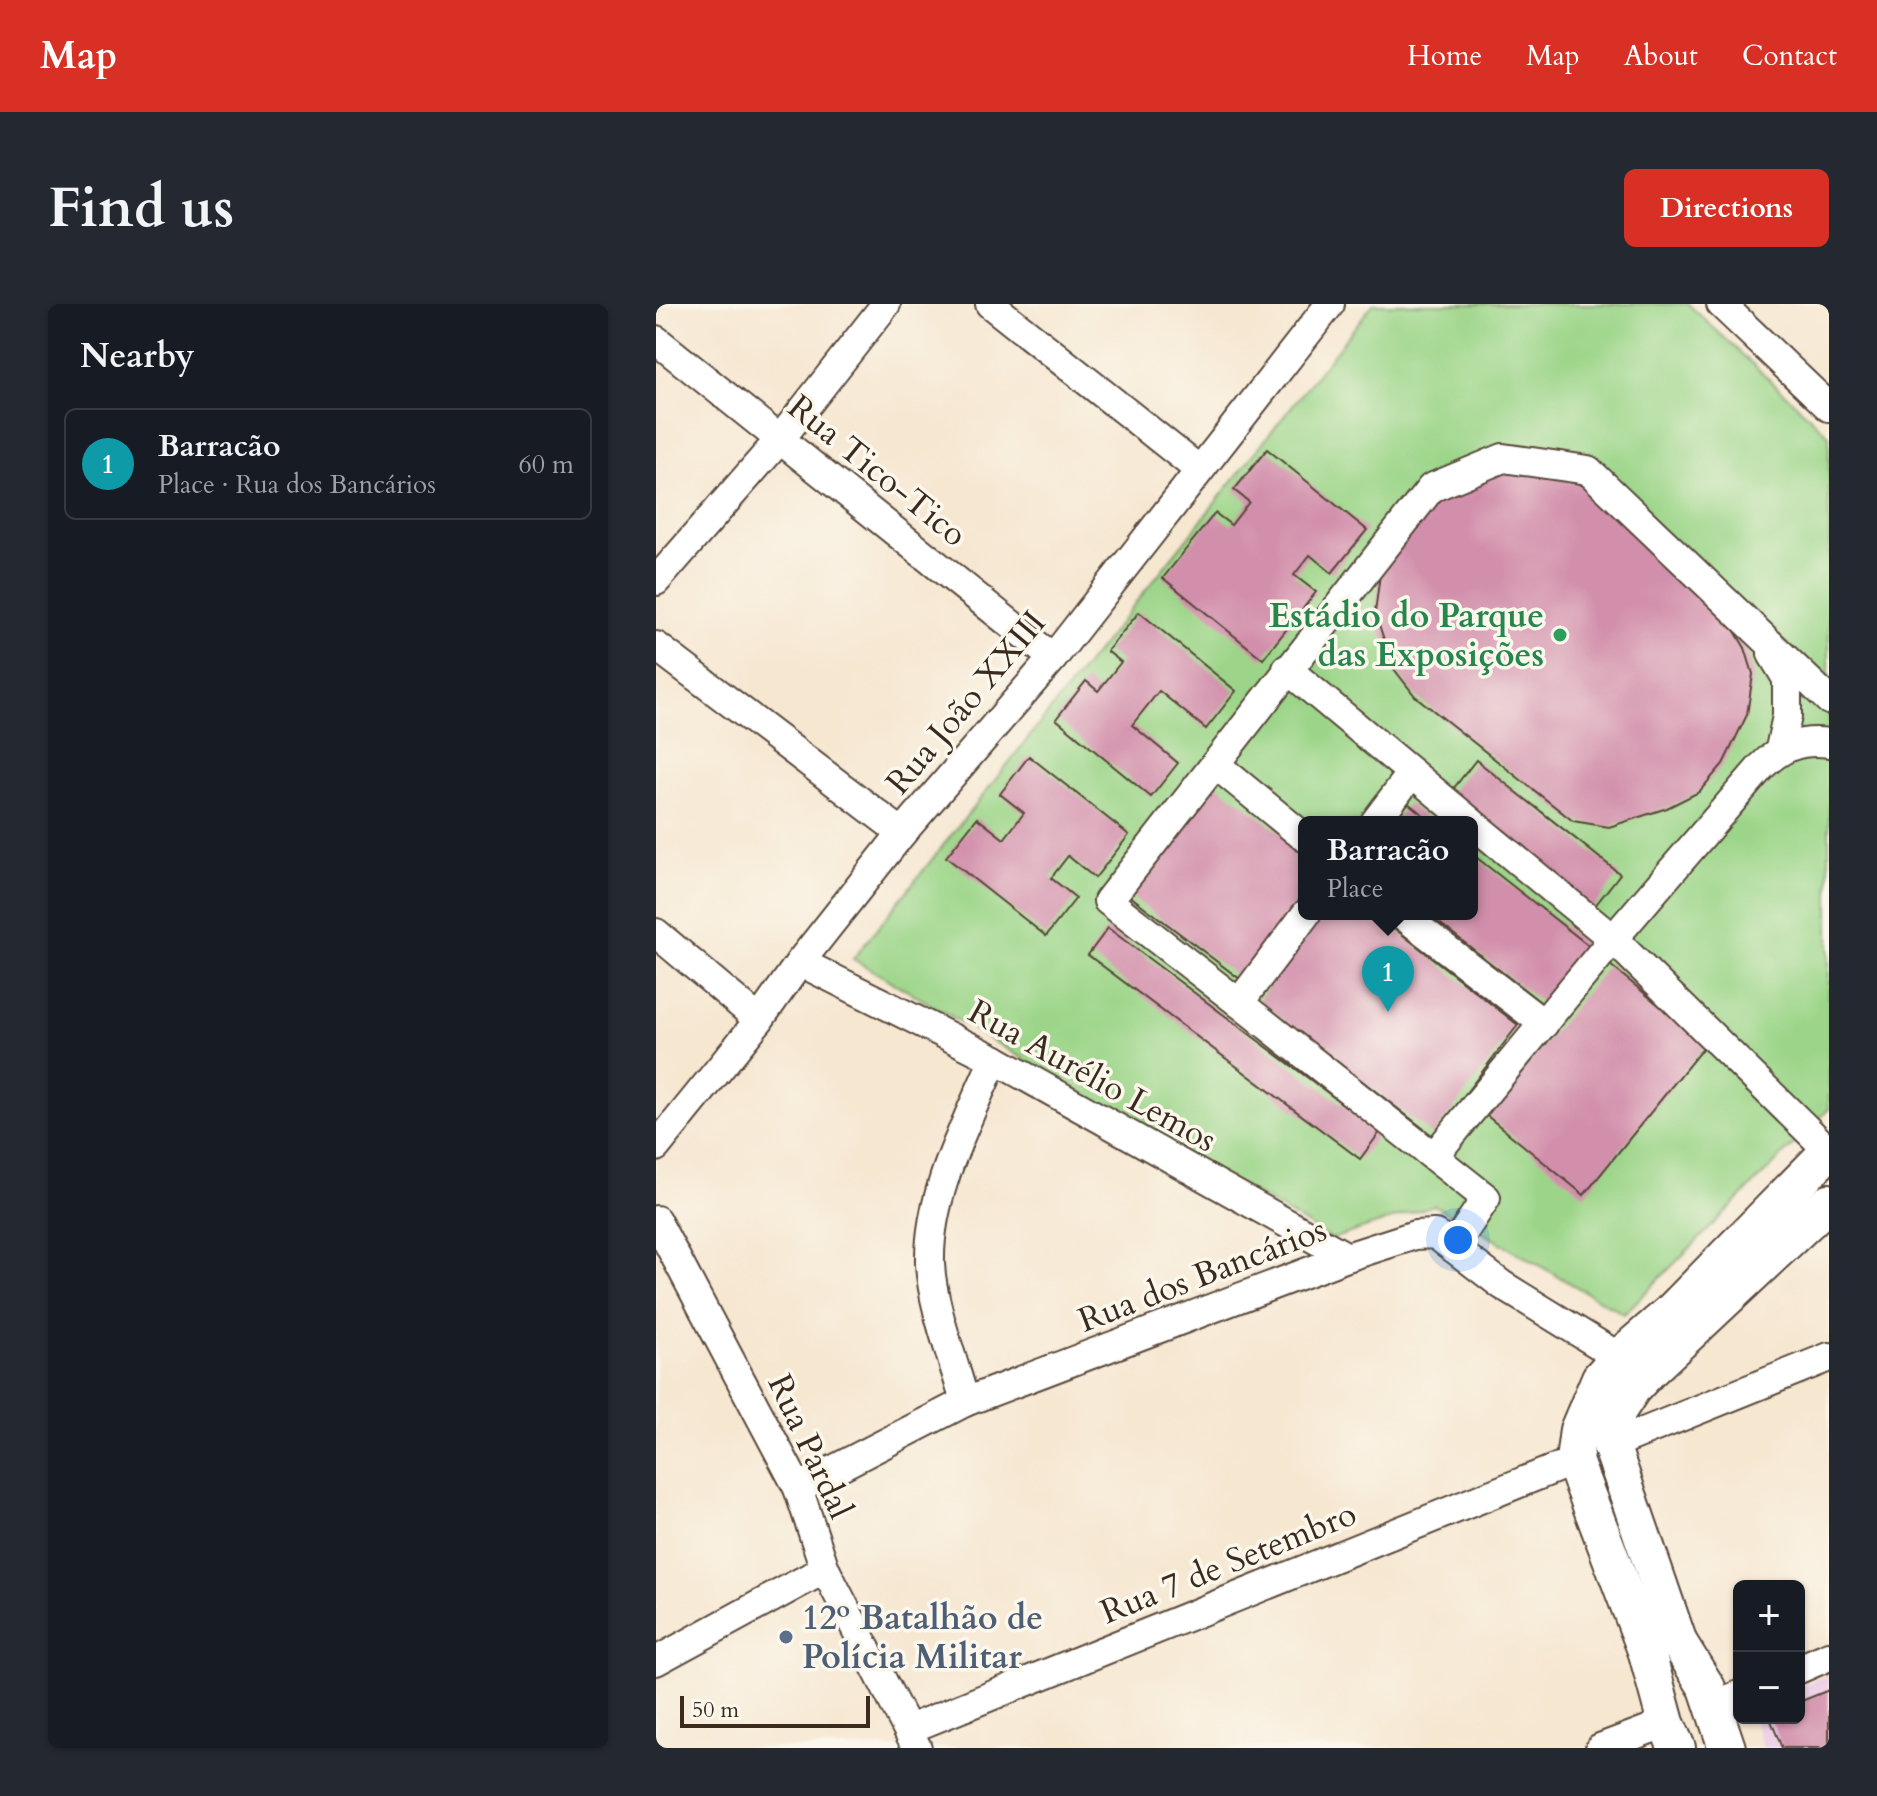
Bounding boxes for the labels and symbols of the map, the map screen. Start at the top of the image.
street label: Rua Tico-Tico [778,384,977,557]
place label: Estádio do Parque das Exposições [1269,593,1544,678]
street label: Rua João XXIII [875,601,1056,804]
marker: Estádio do Parque das Exposições [1551,626,1569,644]
pin: 1 [1362,946,1414,1012]
street label: Rua Aurélio Lemos [960,989,1225,1163]
street label: Rua dos Bancários [1072,1207,1333,1343]
your location [1438,1220,1478,1260]
street label: Rua Pardal [757,1367,864,1527]
street label: Rua 7 de Setembro [1094,1491,1363,1635]
place label: 12º Batalhão de Polícia Militar [802,1595,1043,1680]
marker: 12º Batalhão de Polícia Militar [777,1628,795,1646]
scale bar [680,1692,870,1728]

